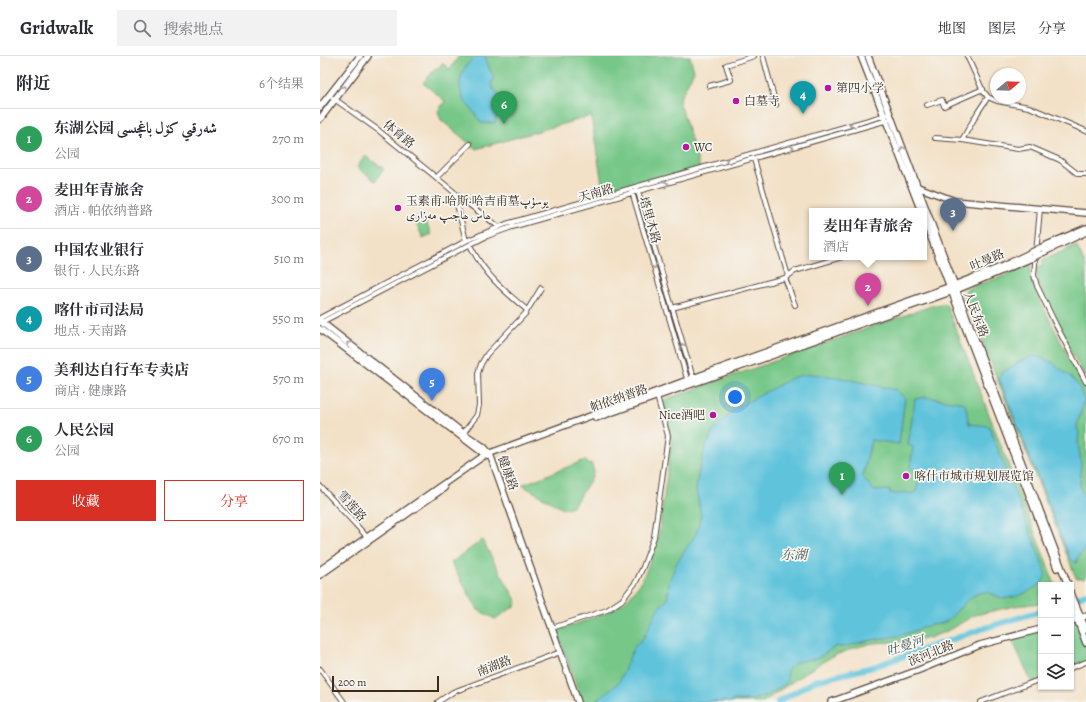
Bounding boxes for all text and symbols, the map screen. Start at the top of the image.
search box [117,10,397,46]
text: Gridwalk [20,15,93,41]
icon: search [131,17,153,39]
text: 搜索地点 [163,19,223,39]
text: 地图 [938,19,966,38]
text: 图层 [988,19,1016,38]
text: 分享 [1038,19,1066,38]
north arrow [990,68,1026,104]
text: 附近 [16,72,50,95]
text: 6个结果 [259,75,304,92]
place label: 第四小学 [836,80,884,96]
pin: 4 [790,81,816,114]
marker: 第四小学 [823,83,833,93]
one-way arrow [339,86,346,93]
pin: 6 [491,91,517,124]
place label: 白墓寺 [744,93,780,109]
marker: 白墓寺 [731,96,741,106]
street label: 体育路 [380,116,418,152]
text: 东湖公园 شەرقىي كۆل باغچىسى [54,118,217,138]
one-way arrow [849,120,856,129]
text: 1 [27,130,31,147]
text: 270 m [272,130,304,147]
place label: WC [693,139,712,155]
marker: WC [681,142,691,152]
one-way arrow [788,144,795,153]
text: 公园 [54,145,80,162]
one-way arrow [900,146,908,153]
one-way arrow [724,156,731,165]
text: 麦田年青旅舍 [54,180,144,200]
street label: 天南路 [576,180,616,206]
one-way arrow [663,180,670,189]
text: 2 [26,190,32,207]
text: 300 m [271,190,304,207]
place label: 玉素甫·哈斯·哈吉甫墓يوسۇپ ھاس ھاجىپ مەزارى [406,193,549,224]
street label: 塔里木路 [636,195,664,245]
pin: 3 [940,198,966,231]
text: 酒店 · 帕依纳普路 [54,202,153,219]
marker: 玉素甫·哈斯·哈吉甫墓يوسۇپ ھاس ھاجىپ مەزارى [393,203,403,213]
popup [809,208,927,260]
text: 麦田年青旅舍 [823,216,913,236]
text: 酒店 [823,238,849,255]
text: 中国农业银行 [54,240,144,260]
street label: 吐曼路 [967,246,1007,274]
text: 3 [26,250,32,267]
text: 510 m [274,250,304,267]
text: 银行 · 人民东路 [54,262,140,279]
one-way arrow [649,262,658,269]
pin: 2 [855,273,881,306]
street label: 人民东路 [960,289,992,339]
text: 喀什市司法局 [54,300,144,320]
text: 4 [26,310,32,327]
text: 550 m [273,310,304,327]
text: 地点 · 天南路 [54,322,127,339]
one-way arrow [346,342,353,349]
one-way arrow [679,342,688,349]
text: 美利达自行车专卖店 [54,360,189,380]
pin: 5 [419,368,445,401]
text: 5 [26,370,32,387]
text: 570 m [273,370,304,387]
street label: 帕依纳普路 [588,381,650,415]
text: 商店 · 健康路 [54,382,127,399]
your location [725,387,745,407]
place label: Nice酒吧 [659,407,705,423]
marker: Nice酒吧 [708,410,718,420]
text: 人民公园 [54,420,114,440]
text: 6 [26,430,32,447]
text: 670 m [272,430,304,447]
text: 公园 [54,442,80,459]
street label: 健康路 [494,453,522,493]
pin: 1 [829,462,855,495]
place label: 喀什市城市规划展览馆 [914,468,1034,484]
marker: 喀什市城市规划展览馆 [901,471,911,481]
button: 收藏 [16,480,156,521]
button: 分享 [164,480,304,521]
street label: 雪莲路 [334,487,370,525]
water label: 东湖 [781,546,809,563]
map controls [1038,582,1074,690]
button: + [1038,582,1074,618]
button: − [1038,618,1074,654]
water label: 吐曼河 [884,631,928,660]
street label: 滨河北路 [906,637,956,669]
street label: 南湖路 [474,652,514,680]
button: layers [1038,654,1074,690]
scale bar [332,674,439,693]
text: 200 m [338,675,366,690]

